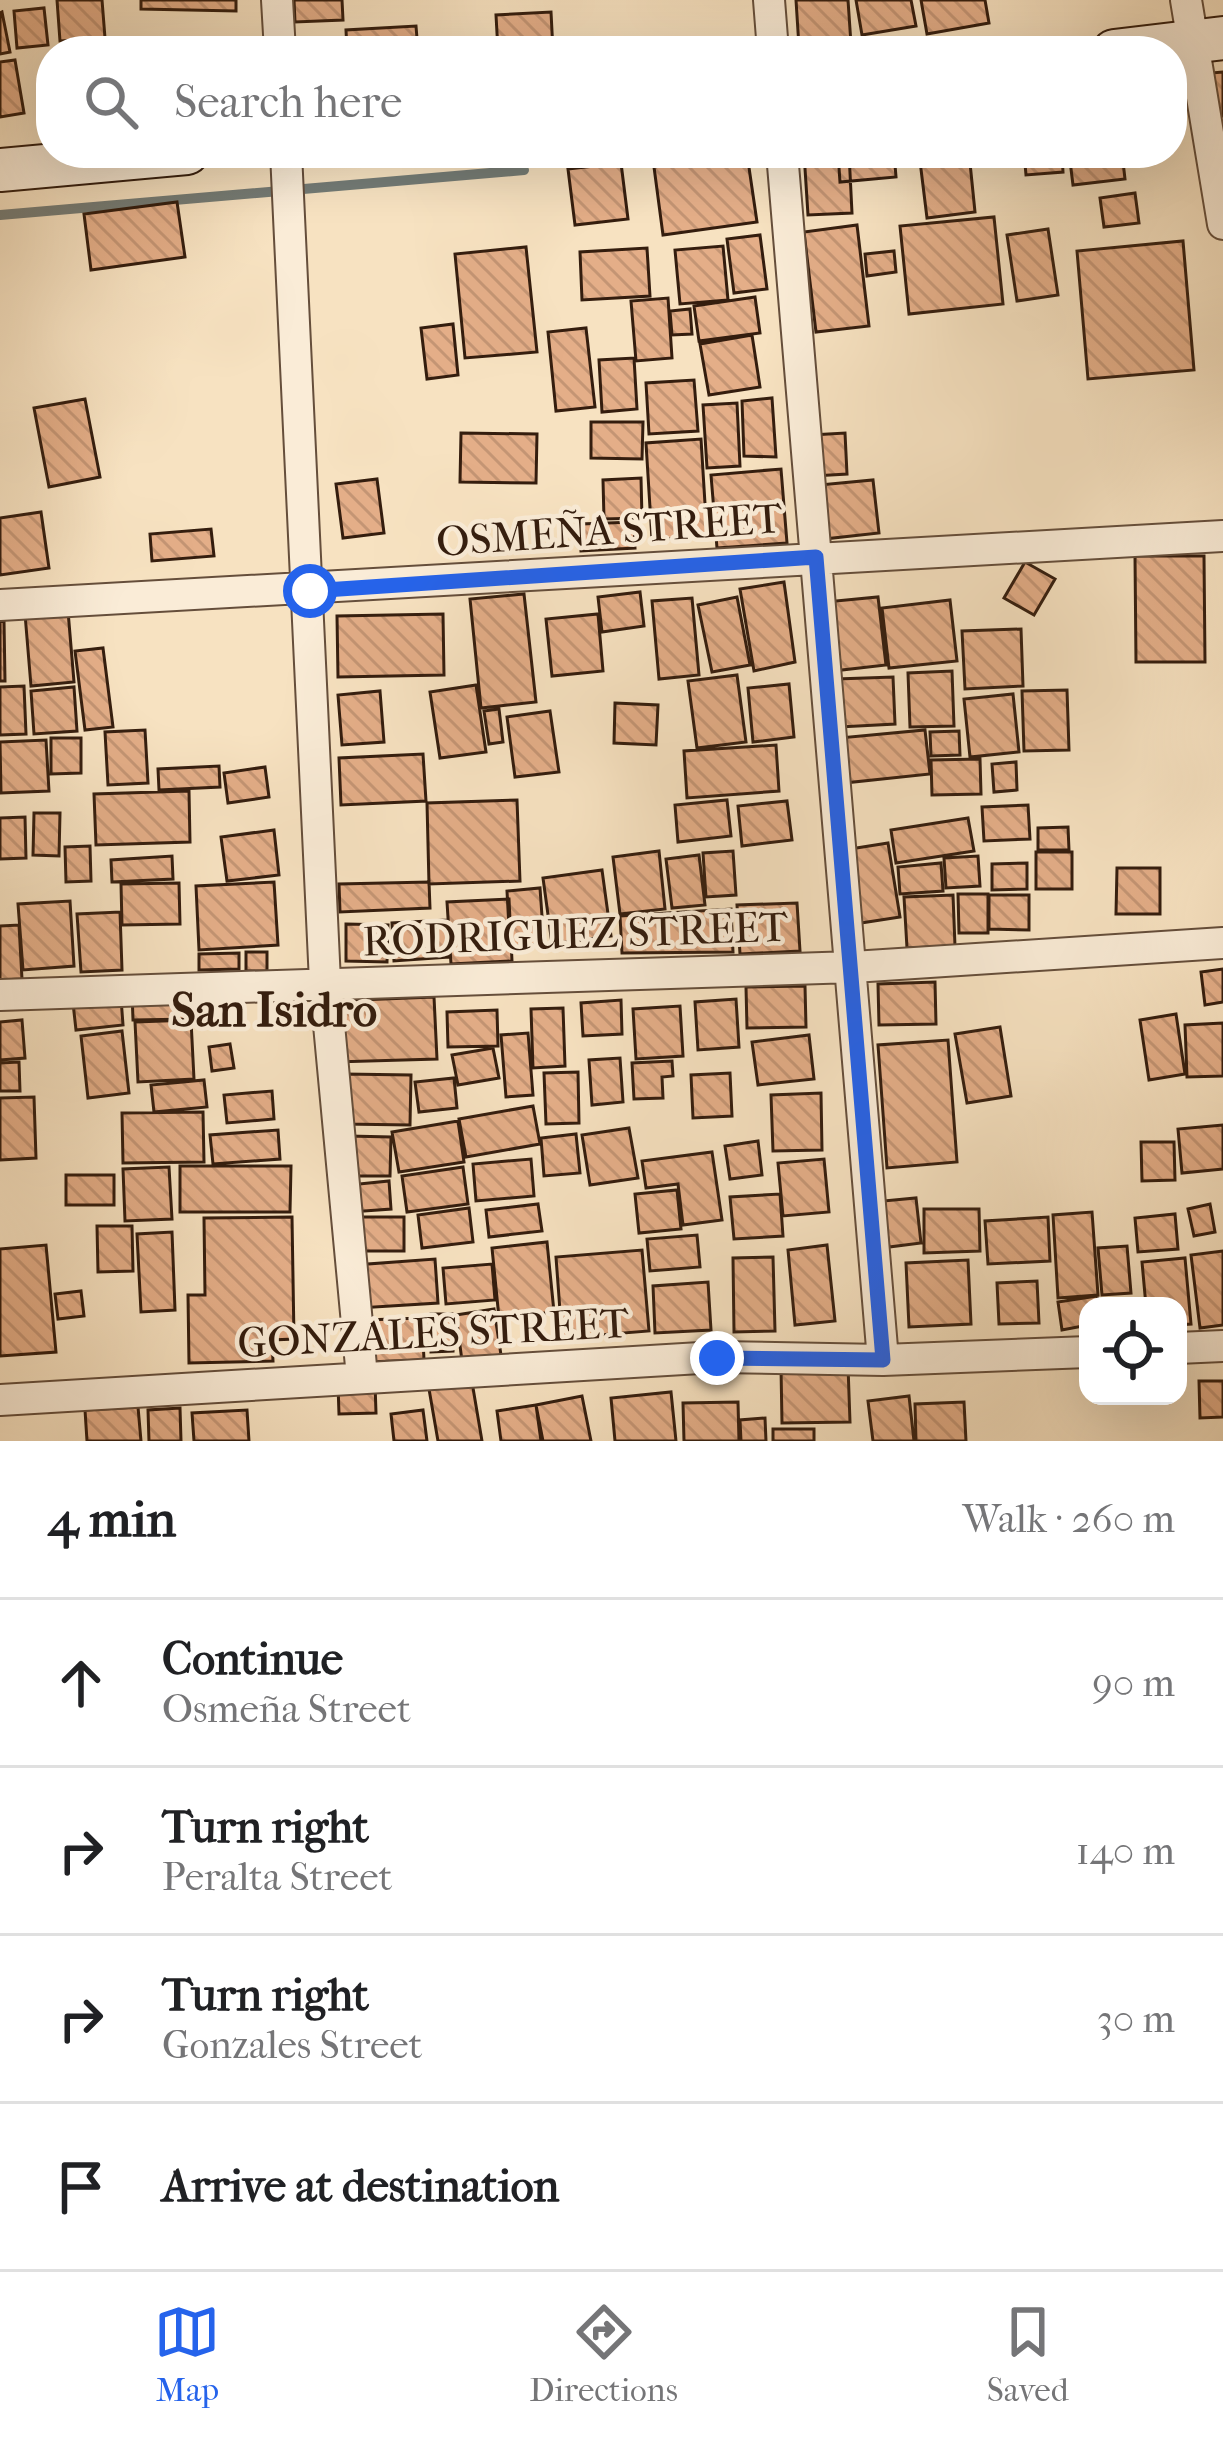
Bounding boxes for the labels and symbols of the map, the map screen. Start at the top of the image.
street label: OSMEÑA STREET [435,494,784,567]
route start [283,564,337,618]
street label: RODRIGUEZ STREET [362,903,789,966]
district label: San Isidro [171,982,377,1038]
street label: GONZALES STREET [236,1299,631,1368]
route end [690,1331,744,1385]

